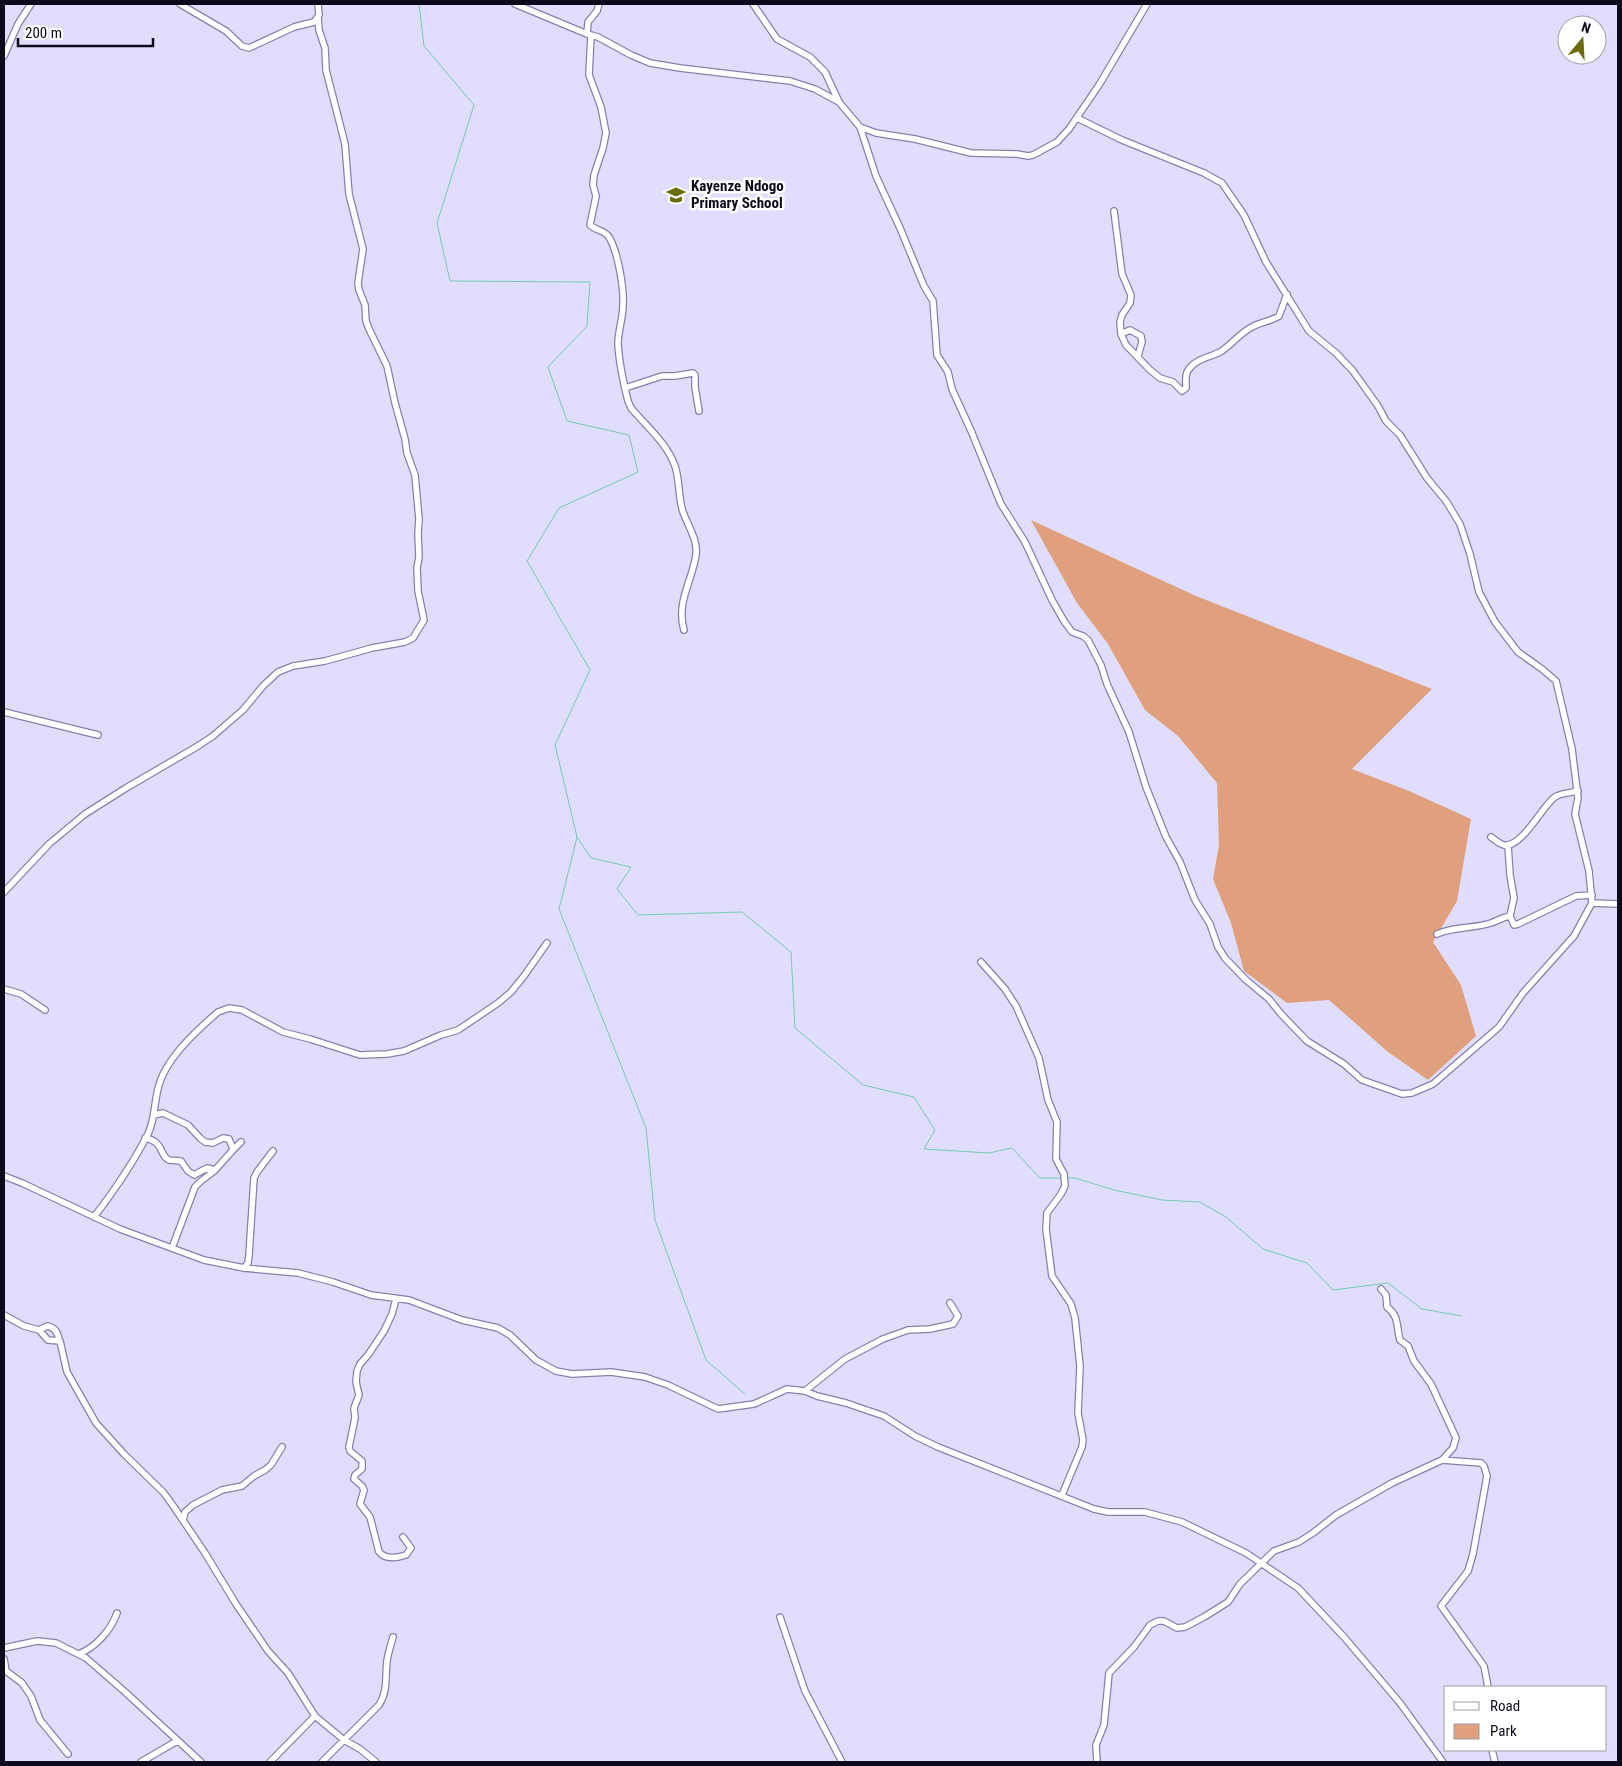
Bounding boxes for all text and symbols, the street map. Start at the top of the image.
scale bar [18,15,152,47]
north arrow [1557,15,1607,65]
text: N [1579,19,1593,37]
text: 200 m [25,24,62,42]
place label: Kayenze Ndogo Primary School [691,177,784,212]
school or university icon: Kayenze Ndogo Primary School [665,184,687,206]
legend [1444,1686,1607,1751]
text: Road [1490,1697,1520,1715]
text: Park [1490,1722,1517,1740]

